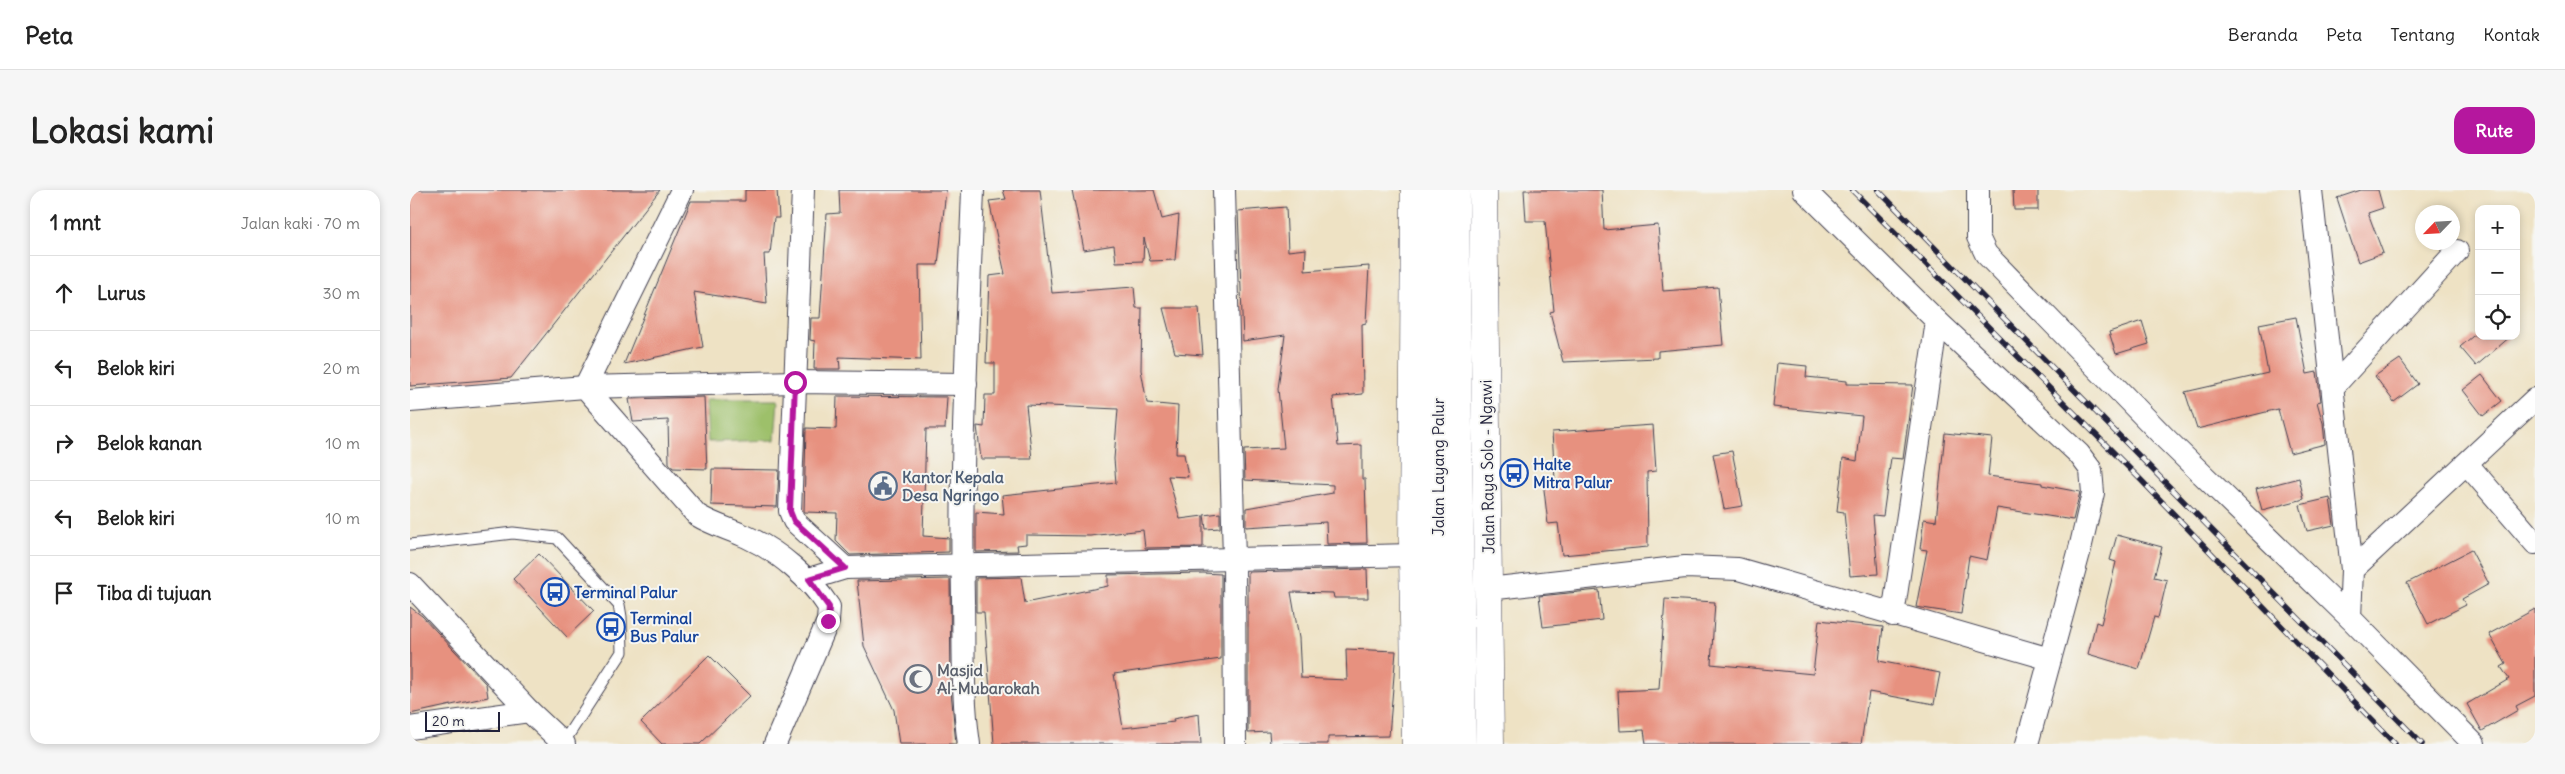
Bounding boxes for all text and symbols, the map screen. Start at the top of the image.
text: Peta [25,20,73,50]
text: Beranda [2228,23,2298,46]
text: Peta [2326,23,2362,46]
text: Tentang [2390,23,2455,46]
text: Kontak [2483,23,2540,46]
button: Rute [2454,107,2535,154]
text: Lokasi kami [30,108,214,152]
north arrow [2415,205,2460,250]
map controls [2475,205,2520,340]
button: + [2475,205,2520,250]
text: 1 mnt [50,209,101,236]
text: Jalan kaki · 70 m [241,213,360,233]
button: − [2475,250,2520,295]
icon: ahead [50,279,78,307]
text: Lurus [97,281,146,305]
text: 30 m [323,283,360,303]
button: locate [2475,295,2520,340]
icon: left [50,354,78,382]
text: Belok kiri [97,356,175,380]
text: 20 m [323,358,360,378]
route start [784,371,807,394]
street label: Jalan Raya Solo - Ngawi [1475,380,1499,554]
street label: Jalan Layang Palur [1428,397,1448,536]
icon: right [50,429,78,457]
text: Belok kanan [97,431,202,455]
text: 10 m [325,433,360,453]
place label: Halte Mitra Palur [1533,454,1612,492]
bus stop icon: Halte Mitra Palur [1499,458,1529,488]
place label: Kantor Kepala Desa Ngringo [902,467,1004,506]
public building icon: Kantor Kepala Desa Ngringo [868,471,898,501]
icon: left [50,504,78,532]
text: Belok kiri [97,506,175,530]
text: 10 m [325,508,360,528]
bus stop icon: Terminal Palur [540,577,570,607]
icon: arrive [50,579,78,607]
text: Tiba di tujuan [97,581,212,605]
place label: Terminal Palur [574,582,678,602]
place label: Terminal Bus Palur [630,608,699,646]
route end [817,610,840,633]
bus stop icon: Terminal Bus Palur [596,612,626,642]
place label: Masjid Al-Mubarokah [937,660,1040,698]
mosque icon: Masjid Al-Mubarokah [903,664,933,694]
scale bar [425,709,500,732]
text: 20 m [432,712,465,730]

